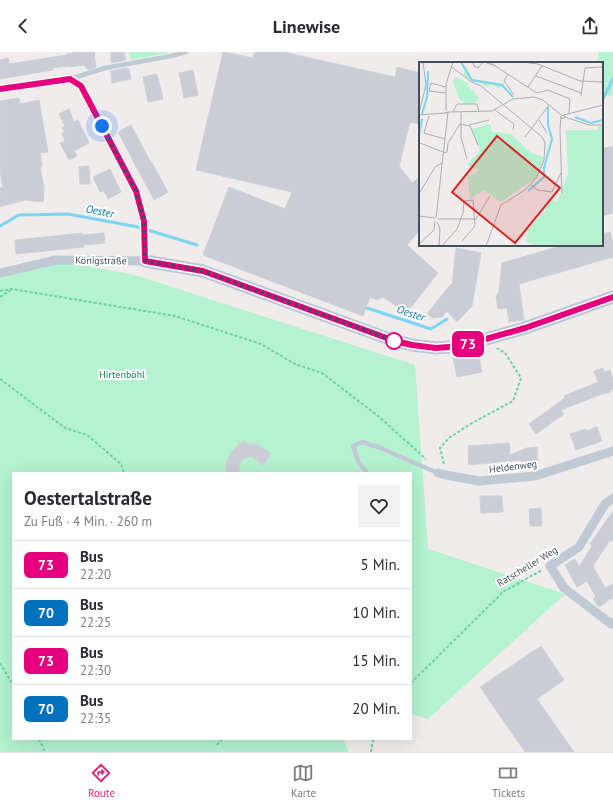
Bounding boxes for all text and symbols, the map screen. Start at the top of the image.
icon: back [12,15,34,37]
text: Linewise [273,15,340,38]
icon: share [579,15,601,37]
inset map [419,62,603,246]
your location [92,116,112,136]
water label: Oester [85,201,117,221]
street label: Königstraße [75,254,127,267]
water label: Oester [395,302,428,325]
line badge: 73 [450,331,486,357]
unlabelled marker [385,332,403,350]
text: 73 [460,335,476,353]
park label: Hirtenböhl [99,368,145,381]
street label: Heldenweg [488,457,538,476]
button: heart [358,485,400,527]
text: Oestertalstraße [24,486,152,510]
text: Zu Fuß · 4 Min. · 260 m [24,513,152,530]
street label: Ratscheller Weg [495,543,560,590]
text: Bus [80,547,103,566]
text: 5 Min. [361,555,400,574]
text: 73 [38,556,54,574]
text: 22:20 [80,566,111,583]
text: Bus [80,595,103,614]
text: 10 Min. [352,603,400,622]
text: 70 [38,604,54,622]
text: 22:25 [80,614,111,631]
text: Bus [80,643,103,662]
text: 15 Min. [352,651,400,670]
text: 73 [38,652,54,670]
text: 22:30 [80,662,111,679]
text: Bus [80,691,103,710]
text: 20 Min. [352,699,400,718]
text: 70 [38,700,54,718]
text: 22:35 [80,710,111,727]
tab: Route [88,762,115,800]
tab: Karte [291,762,316,800]
tab: Tickets [492,762,525,800]

